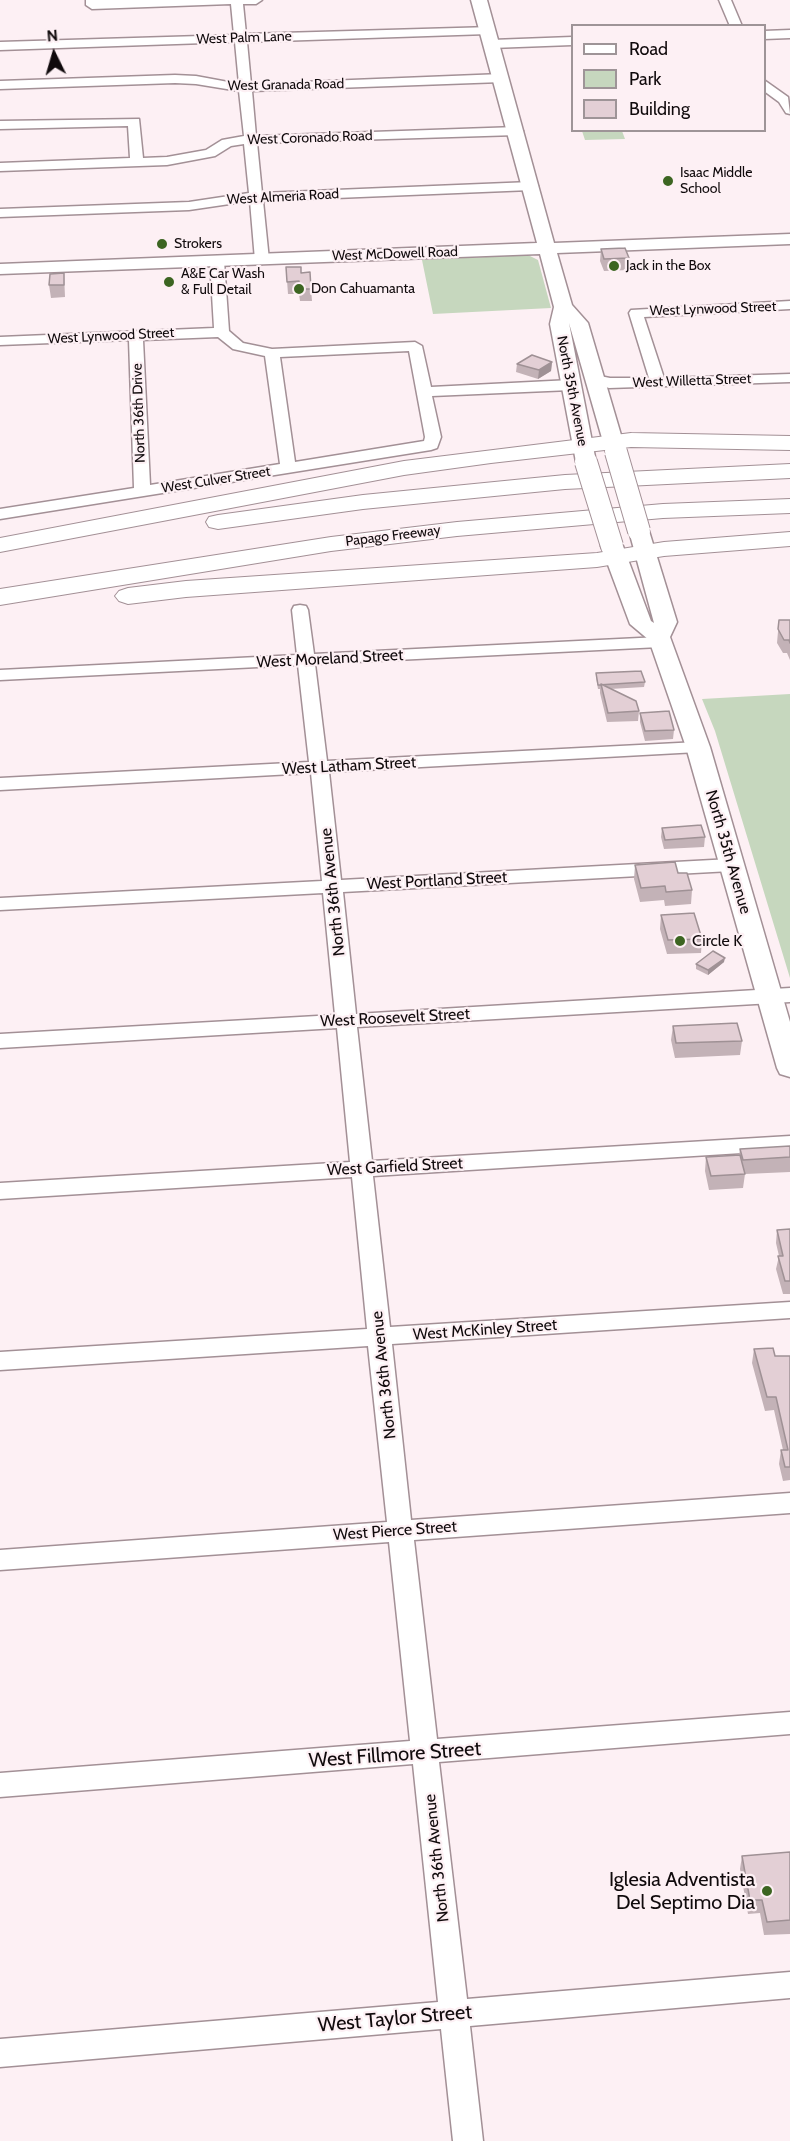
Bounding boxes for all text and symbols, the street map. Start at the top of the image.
north arrow [24,24,84,84]
legend [571,24,766,132]
text: N [46,26,59,46]
street label: West Palm Lane [196,28,292,48]
text: Road [629,38,668,60]
text: Park [629,68,661,90]
street label: West Granada Road [228,76,344,94]
text: Building [629,98,690,120]
street label: West Coronado Road [247,127,373,149]
place label: Isaac Middle School [680,165,752,198]
marker: Isaac Middle School [661,174,675,188]
street label: West Almeria Road [226,186,340,208]
place label: Strokers [174,236,222,252]
marker: Strokers [155,237,169,251]
street label: West McDowell Road [332,243,458,265]
place label: Jack in the Box [626,258,711,274]
marker: Jack in the Box [607,259,621,273]
place label: A&E Car Wash & Full Detail [181,266,265,298]
marker: A&E Car Wash & Full Detail [162,275,176,289]
place label: Don Cahuamanta [311,281,415,297]
marker: Don Cahuamanta [292,282,306,296]
street label: West Lynwood Street [649,298,777,320]
street label: West Lynwood Street [47,324,175,348]
street label: North 35th Avenue [553,334,591,448]
street label: North 36th Drive [129,363,149,463]
street label: West Willetta Street [632,371,752,391]
street label: West Culver Street [160,463,272,497]
street label: Papago Freeway [344,522,442,550]
street label: West Moreland Street [256,646,404,672]
street label: West Latham Street [281,753,417,779]
street label: North 35th Avenue [701,788,755,916]
street label: North 36th Avenue [317,827,349,957]
street label: West Portland Street [366,868,508,894]
place label: Circle K [692,931,742,951]
marker: Circle K [673,934,687,948]
street label: West Roosevelt Street [320,1004,470,1032]
street label: West Garfield Street [327,1154,463,1180]
street label: North 36th Avenue [368,1310,400,1440]
street label: West McKinley Street [412,1315,558,1345]
street label: West Pierce Street [333,1517,457,1545]
street label: West Fillmore Street [308,1737,482,1773]
street label: North 36th Avenue [421,1793,453,1923]
place label: Iglesia Adventista Del Septimo Dia [609,1868,755,1915]
marker: Iglesia Adventista Del Septimo Dia [760,1884,774,1898]
street label: West Taylor Street [317,2000,473,2038]

